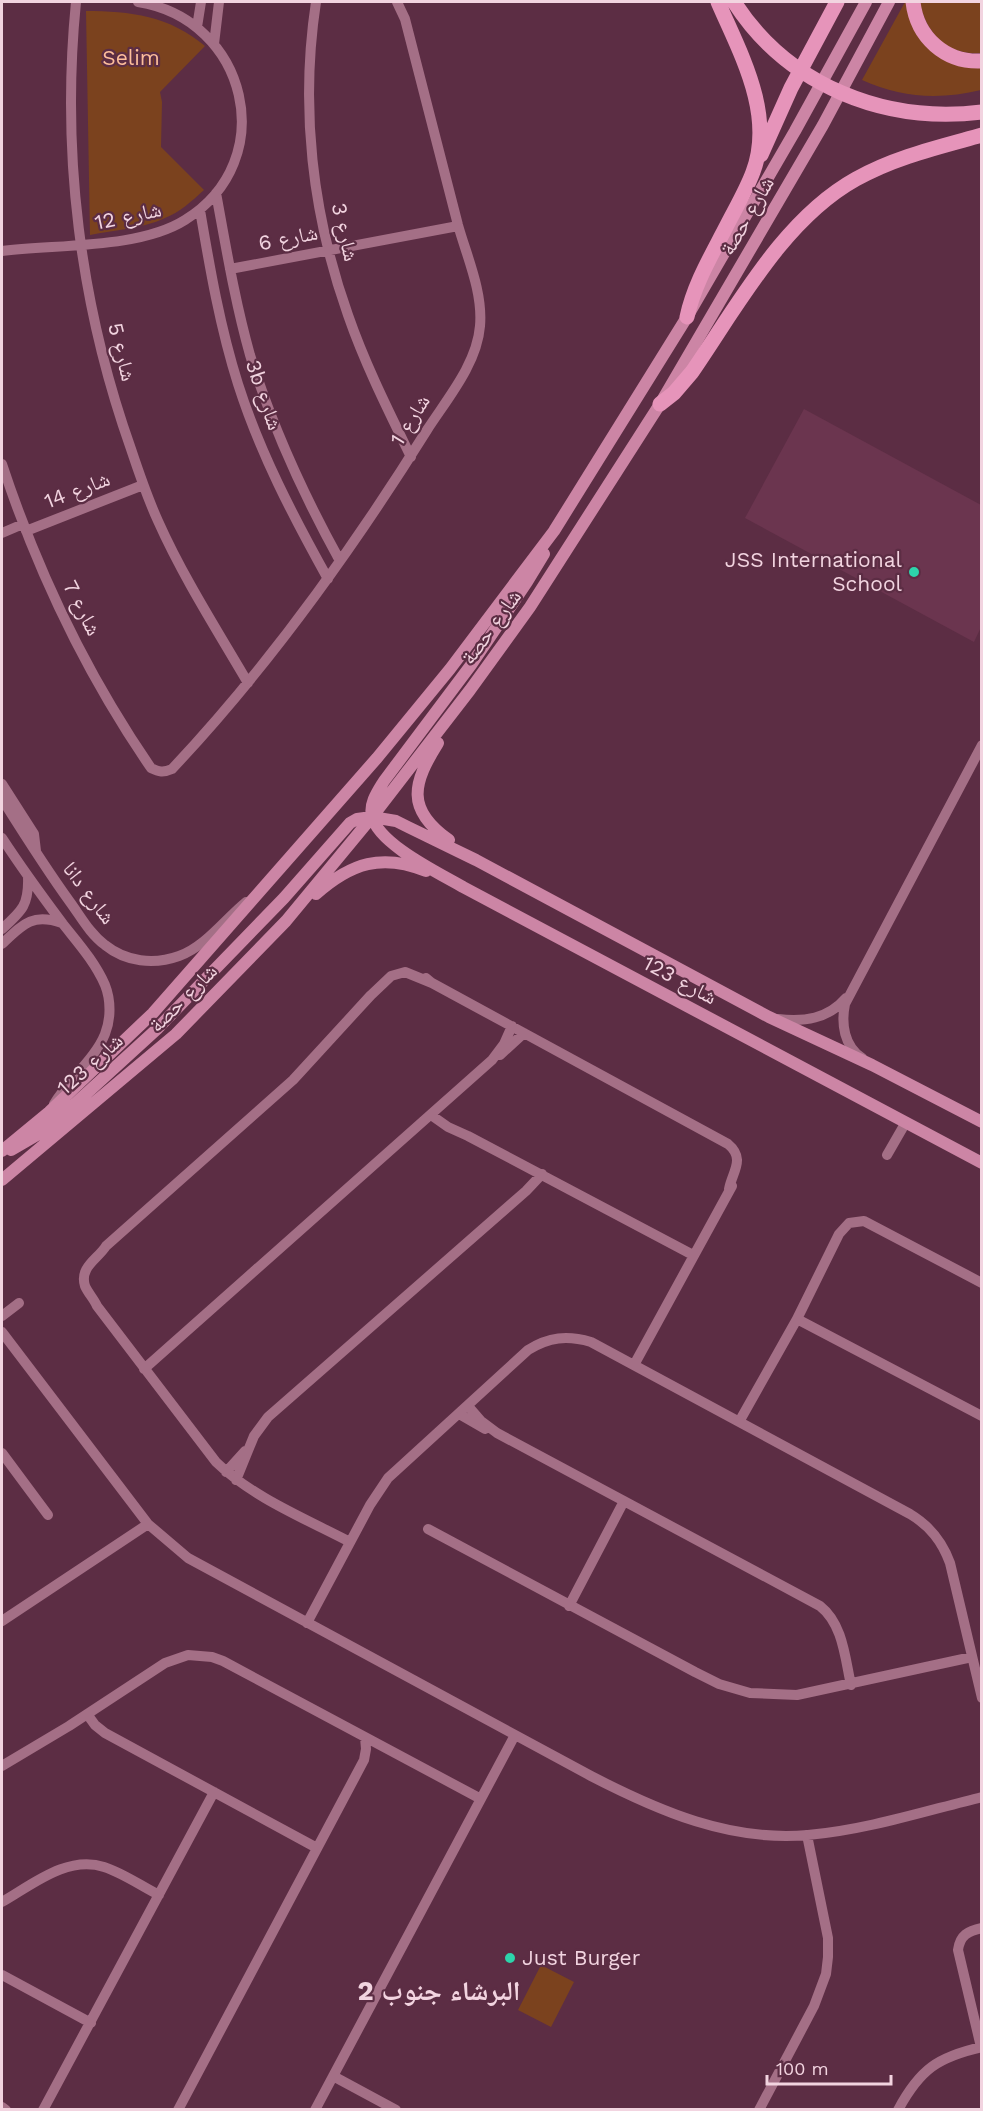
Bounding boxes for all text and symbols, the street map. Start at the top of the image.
park label: Selim [102,45,160,70]
street label: شارع حصة [714,172,780,260]
street label: شارع 12 [92,196,164,236]
street label: شارع 3 [326,200,364,264]
street label: شارع 6 [256,220,320,256]
street label: شارع 5 [102,320,142,384]
street label: 3b شارع [240,356,288,434]
street label: شارع 1 [384,390,436,450]
street label: شارع 14 [41,466,113,514]
place label: JSS International School [725,547,903,596]
marker: JSS International School [907,565,921,579]
street label: شارع 7 [57,576,107,640]
street label: شارع حصة [455,584,527,670]
street label: شارع دانا [57,856,121,930]
street label: شارع 123 [639,950,721,1010]
street label: شارع حصة [143,958,223,1038]
street label: شارع 123 [52,1028,128,1100]
place label: Just Burger [522,1945,641,1970]
marker: Just Burger [503,1951,517,1965]
district label: البرشاء جنوب 2 [358,1975,520,2007]
scale bar [767,2048,892,2086]
text: 100 m [776,2058,829,2079]

